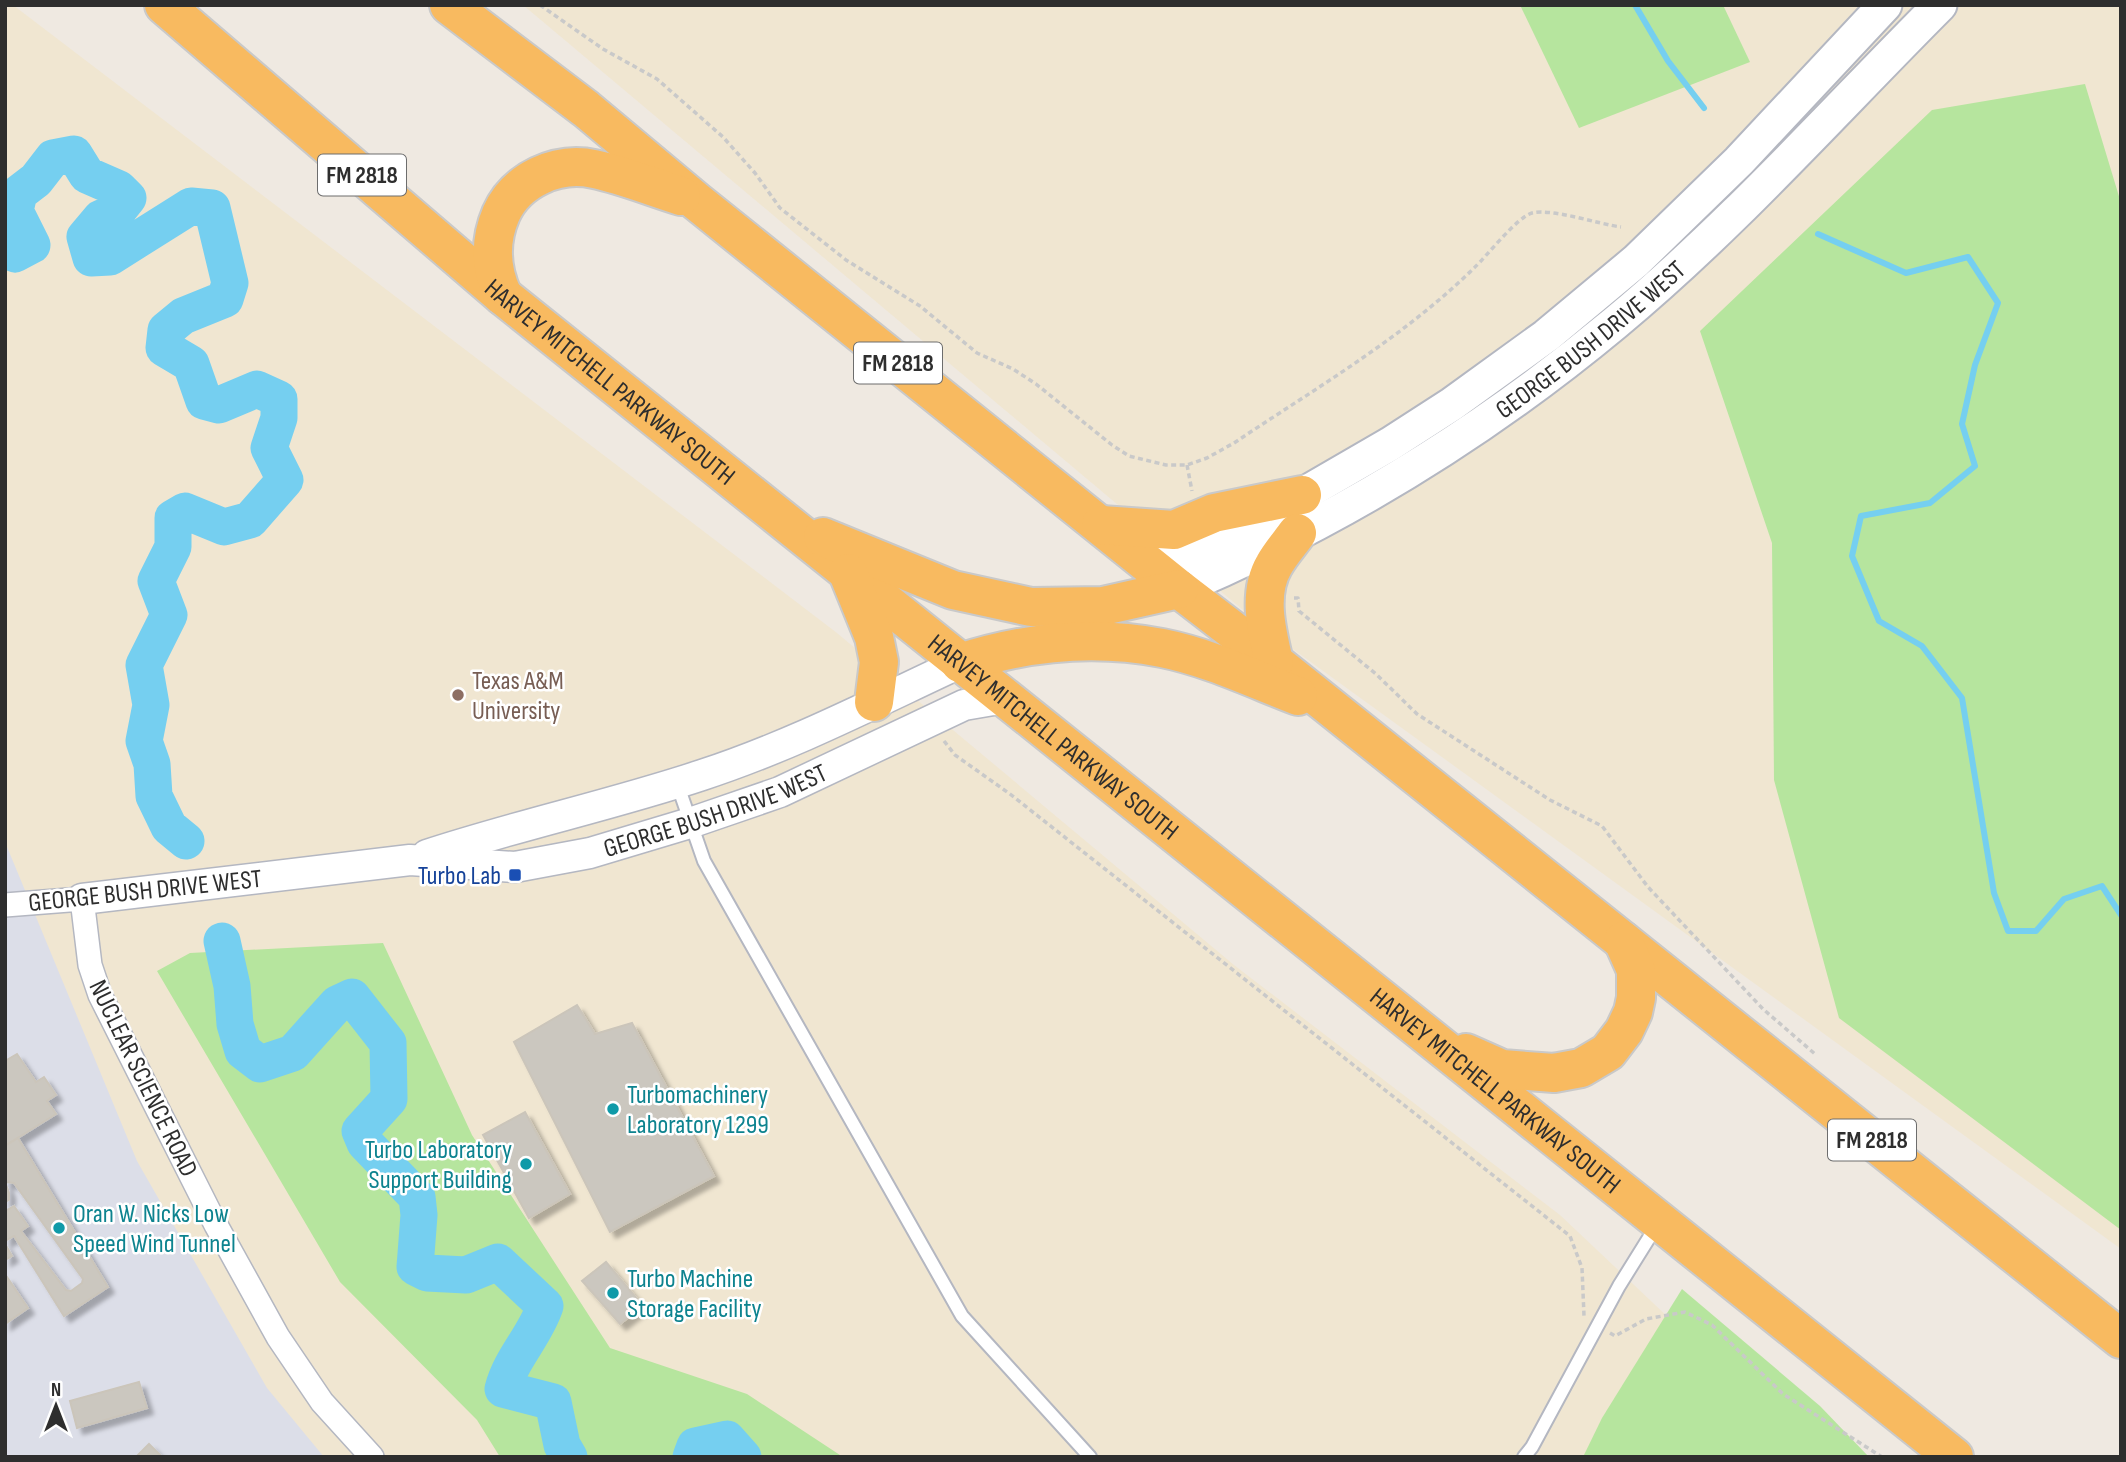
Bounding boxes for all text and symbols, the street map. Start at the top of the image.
road number: FM 2818 [318,154,406,196]
street label: GEORGE BUSH DRIVE WEST [1490,255,1693,426]
street label: HARVEY MITCHELL PARKWAY SOUTH [478,273,741,492]
road number: FM 2818 [854,342,942,384]
street label: HARVEY MITCHELL PARKWAY SOUTH [921,628,1184,847]
place label: Texas A&M University [472,666,564,727]
marker: Texas A&M University [450,687,466,703]
street label: GEORGE BUSH DRIVE WEST [600,758,832,865]
place label: Turbo Lab [418,861,501,892]
street label: GEORGE BUSH DRIVE WEST [27,864,263,919]
marker: Turbo Lab [507,867,523,883]
street label: NUCLEAR SCIENCE ROAD [82,975,204,1182]
street label: HARVEY MITCHELL PARKWAY SOUTH [1363,982,1626,1201]
place label: Turbomachinery Laboratory 1299 [627,1080,769,1141]
marker: Turbomachinery Laboratory 1299 [605,1101,621,1117]
road number: FM 2818 [1828,1120,1916,1160]
place label: Turbo Laboratory Support Building [365,1135,512,1196]
marker: Turbo Laboratory Support Building [518,1156,534,1172]
place label: Oran W. Nicks Low Speed Wind Tunnel [73,1199,236,1260]
marker: Oran W. Nicks Low Speed Wind Tunnel [51,1220,67,1236]
place label: Turbo Machine Storage Facility [627,1264,761,1325]
marker: Turbo Machine Storage Facility [605,1285,621,1301]
north arrow [21,1371,91,1441]
text: N [51,1379,61,1402]

